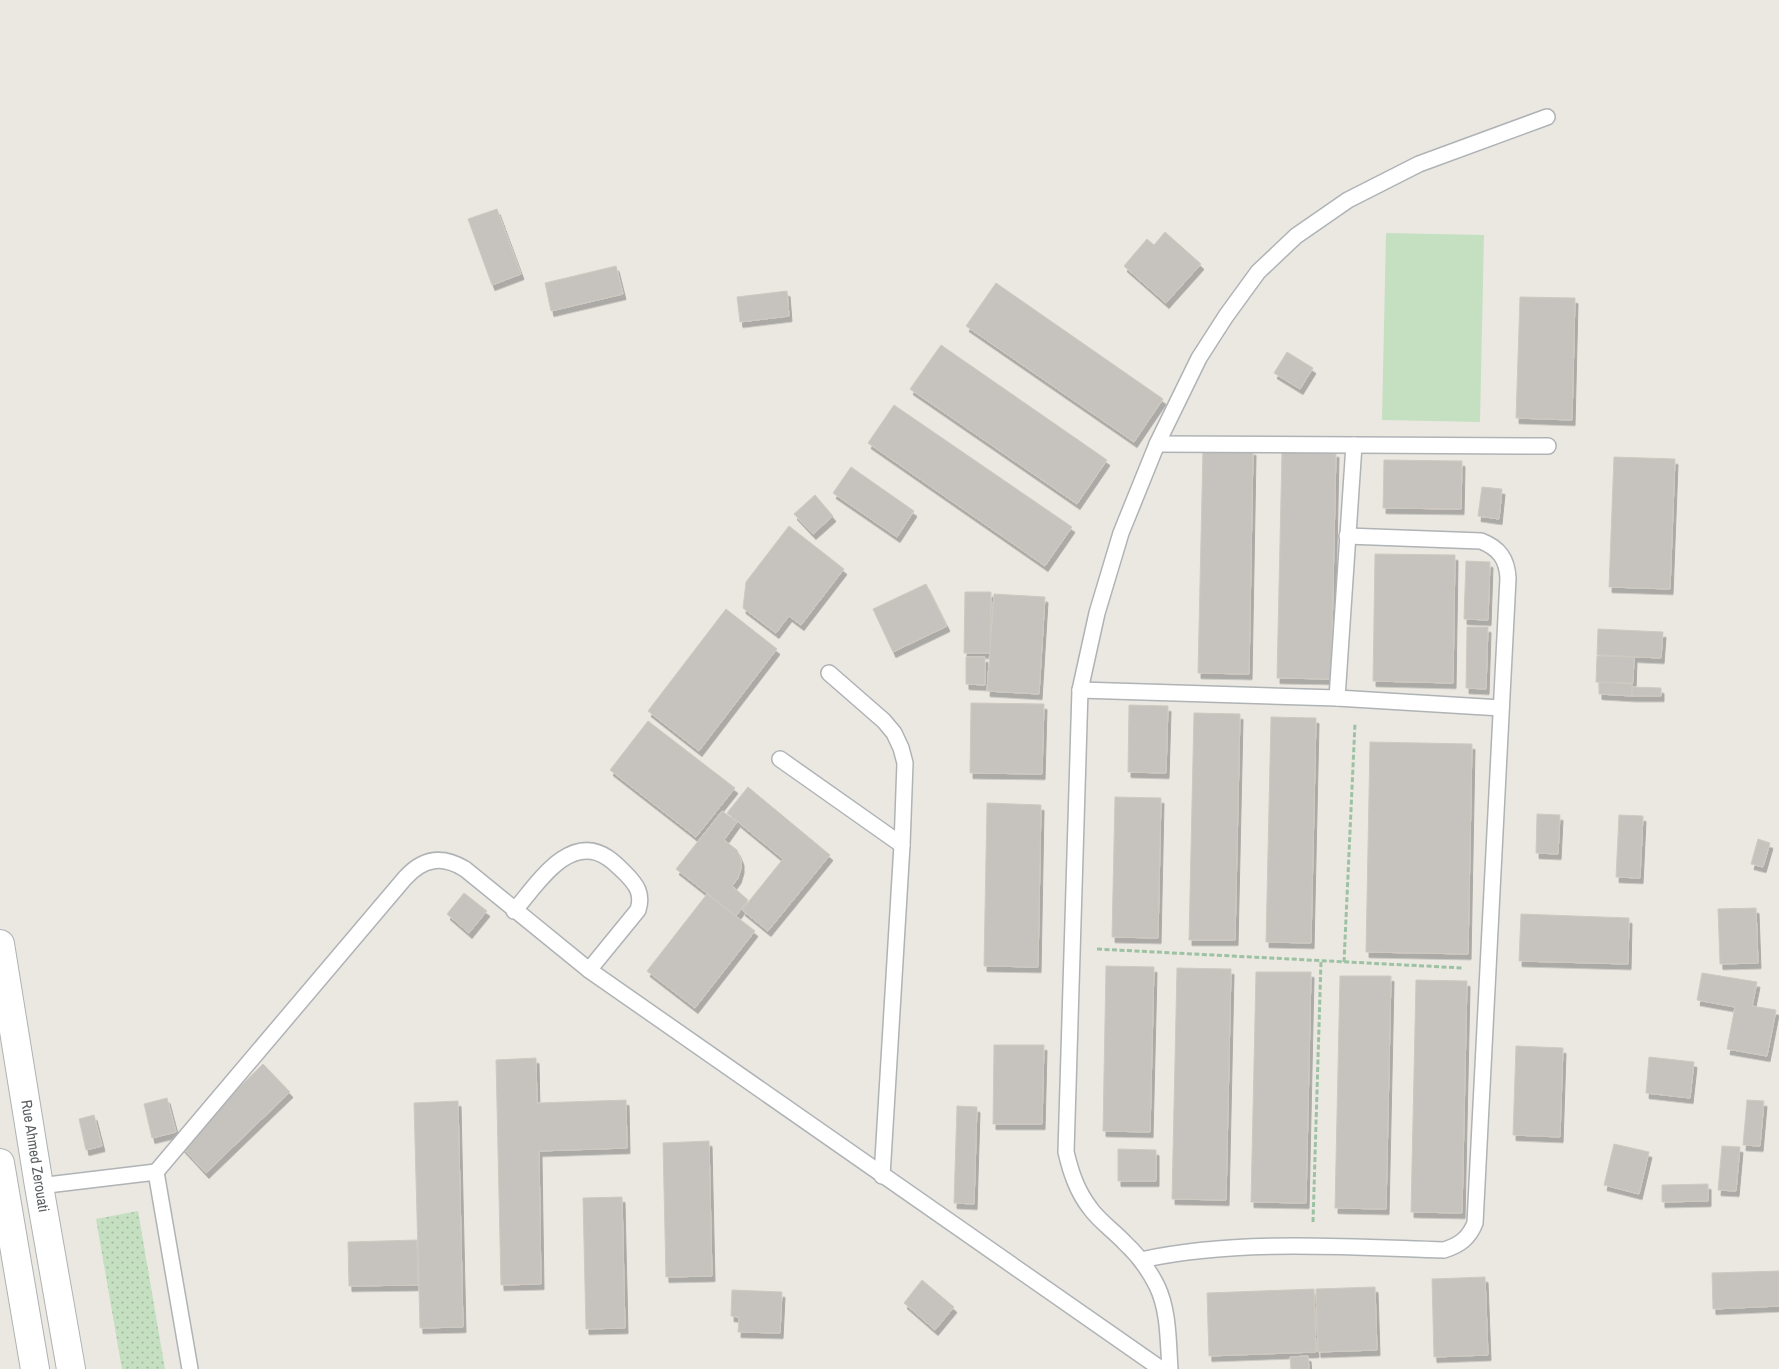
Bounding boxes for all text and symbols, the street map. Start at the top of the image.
street label: Rue Ahmed Zerouati [16,1098,55,1214]

